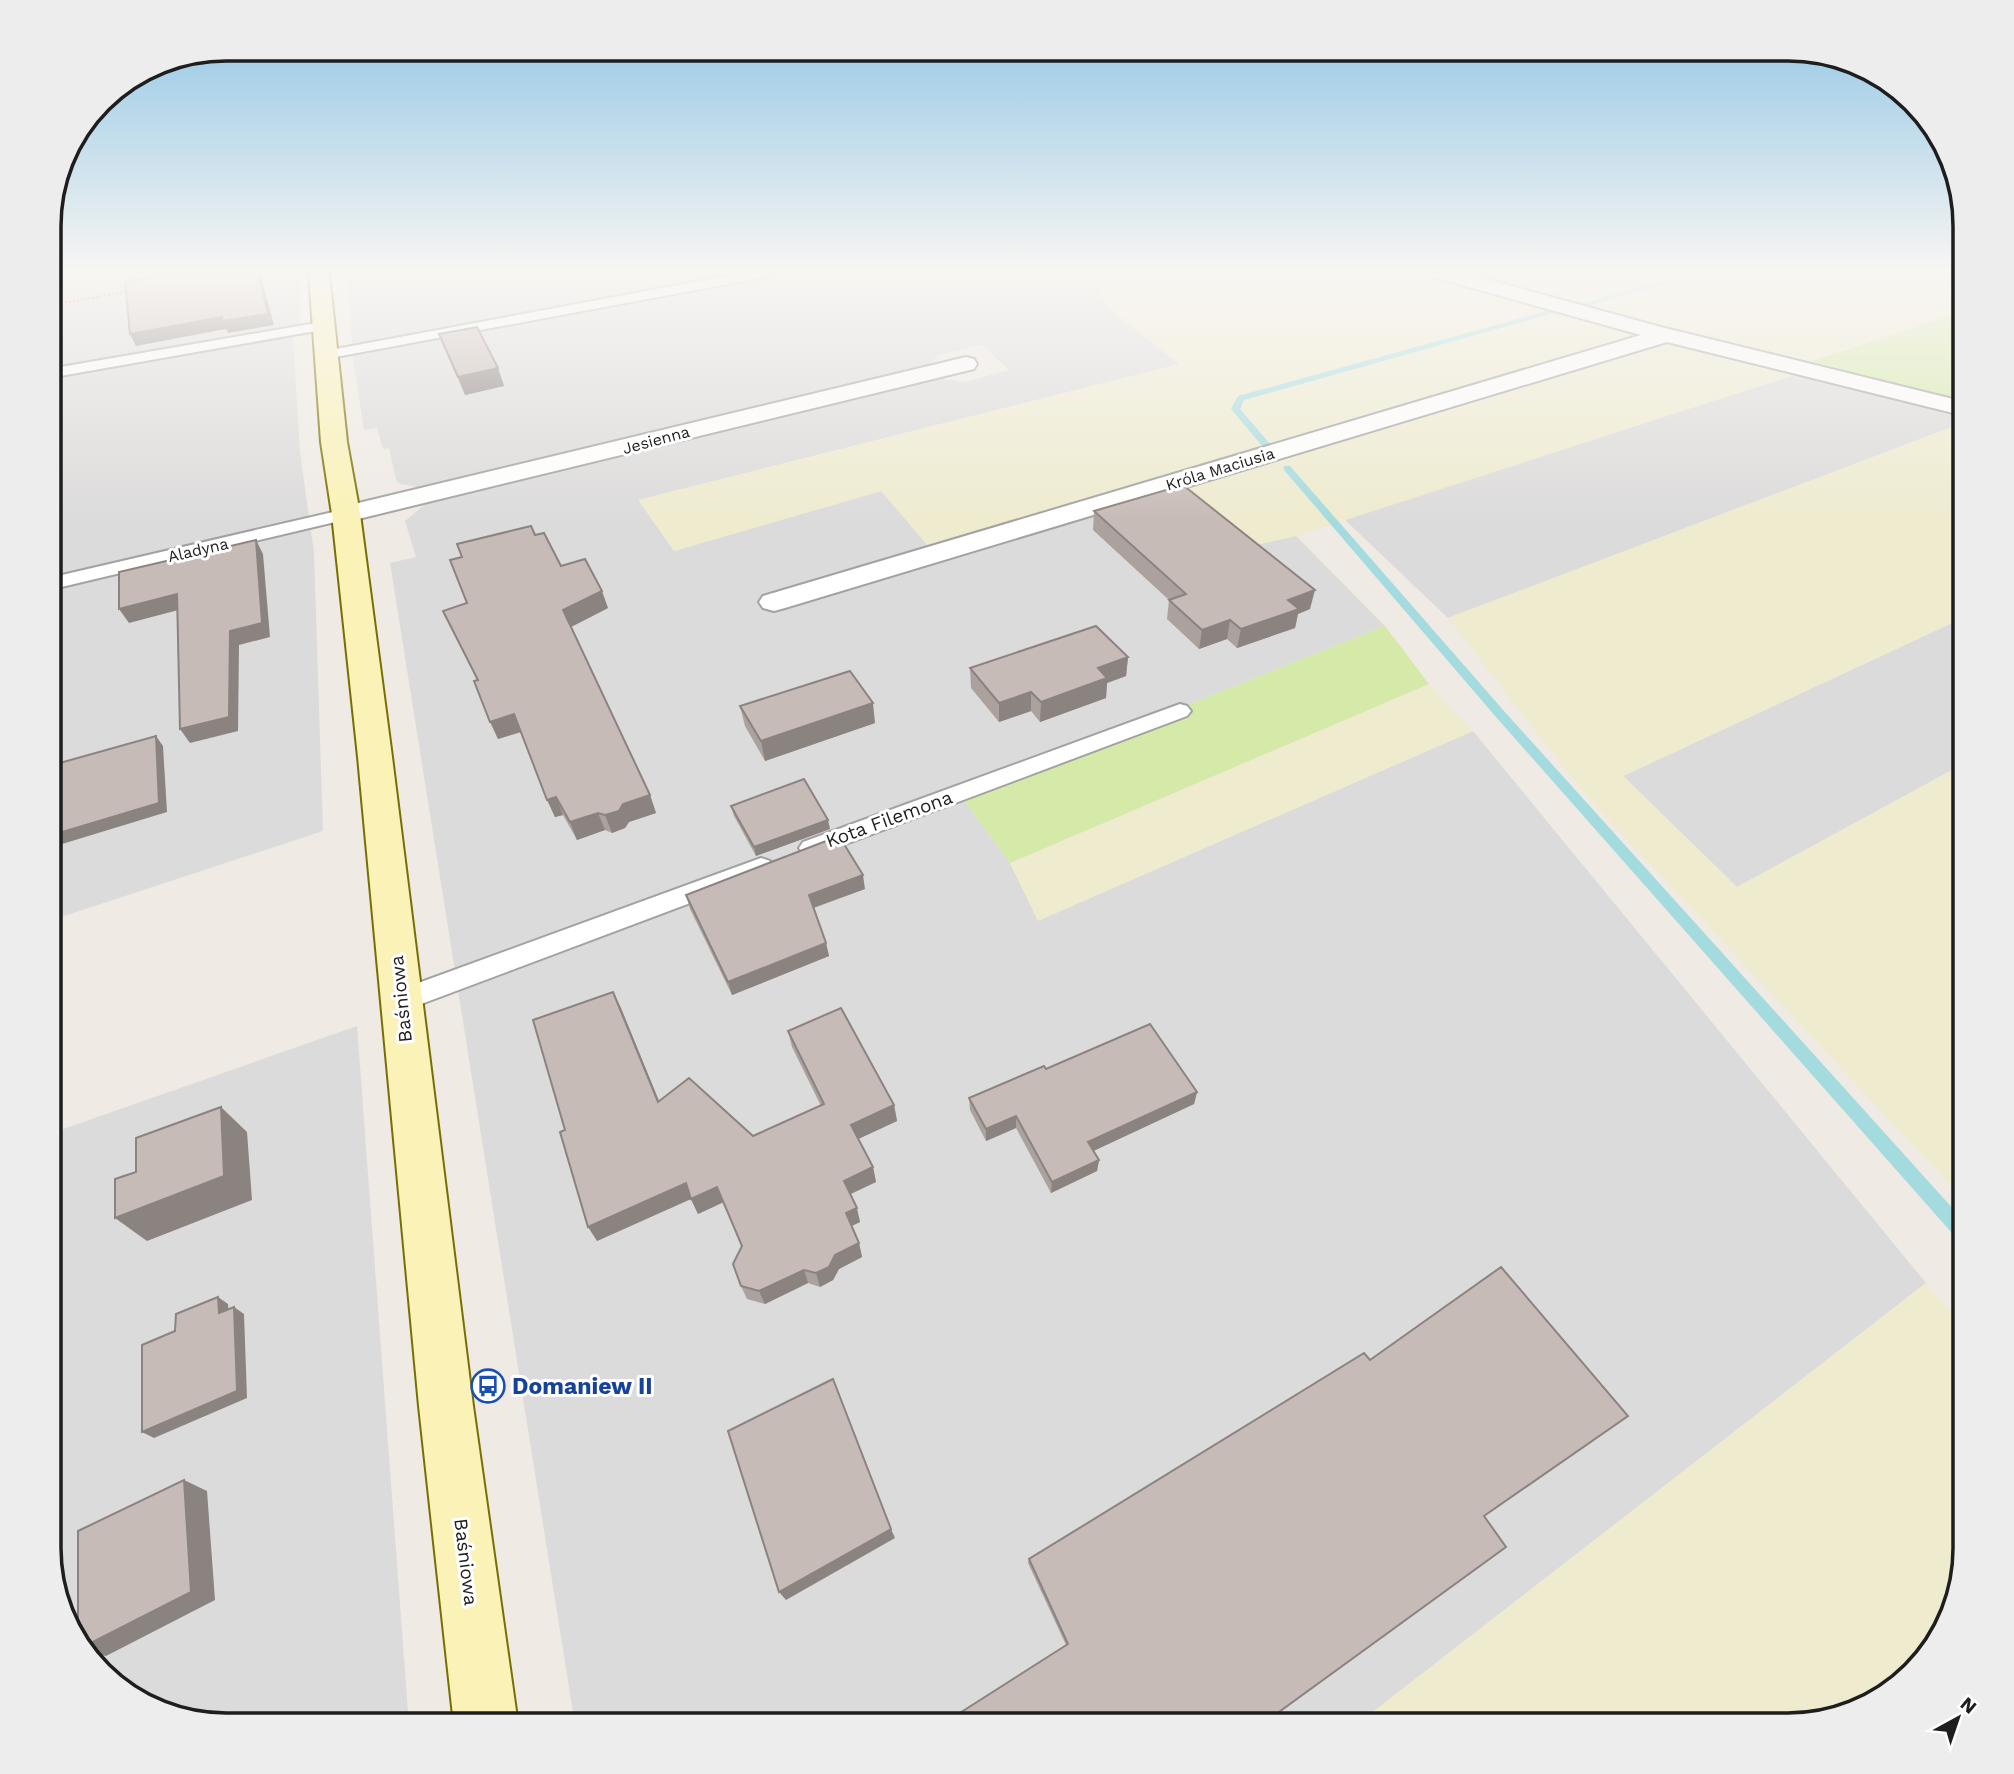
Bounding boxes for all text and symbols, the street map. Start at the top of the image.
street label: Jesienna [620,422,692,458]
street label: Króla Maciusia [1163,443,1277,495]
street label: Aladyna [166,534,230,566]
street label: Kota Filemona [823,785,956,853]
street label: Baśniowa [385,954,417,1044]
bus stop icon: Domaniew II [469,1367,507,1405]
place label: Domaniew II [512,1373,653,1400]
street label: Baśniowa [449,1517,483,1607]
north arrow [1923,1683,1993,1753]
text: N [1956,1692,1981,1719]

